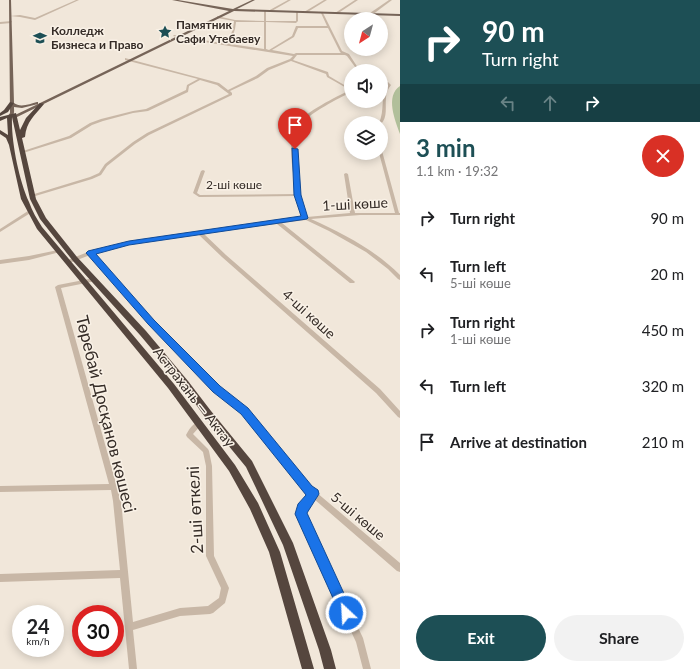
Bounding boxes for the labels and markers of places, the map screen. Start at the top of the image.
place label: Памятник Сафи Утебаеву [176,17,261,46]
place label: Колледж Бизнеса и Право [51,23,144,52]
place icon: Памятник Сафи Утебаеву [157,24,173,40]
school or university icon: Колледж Бизнеса и Право [32,30,48,46]
pin [278,108,312,149]

